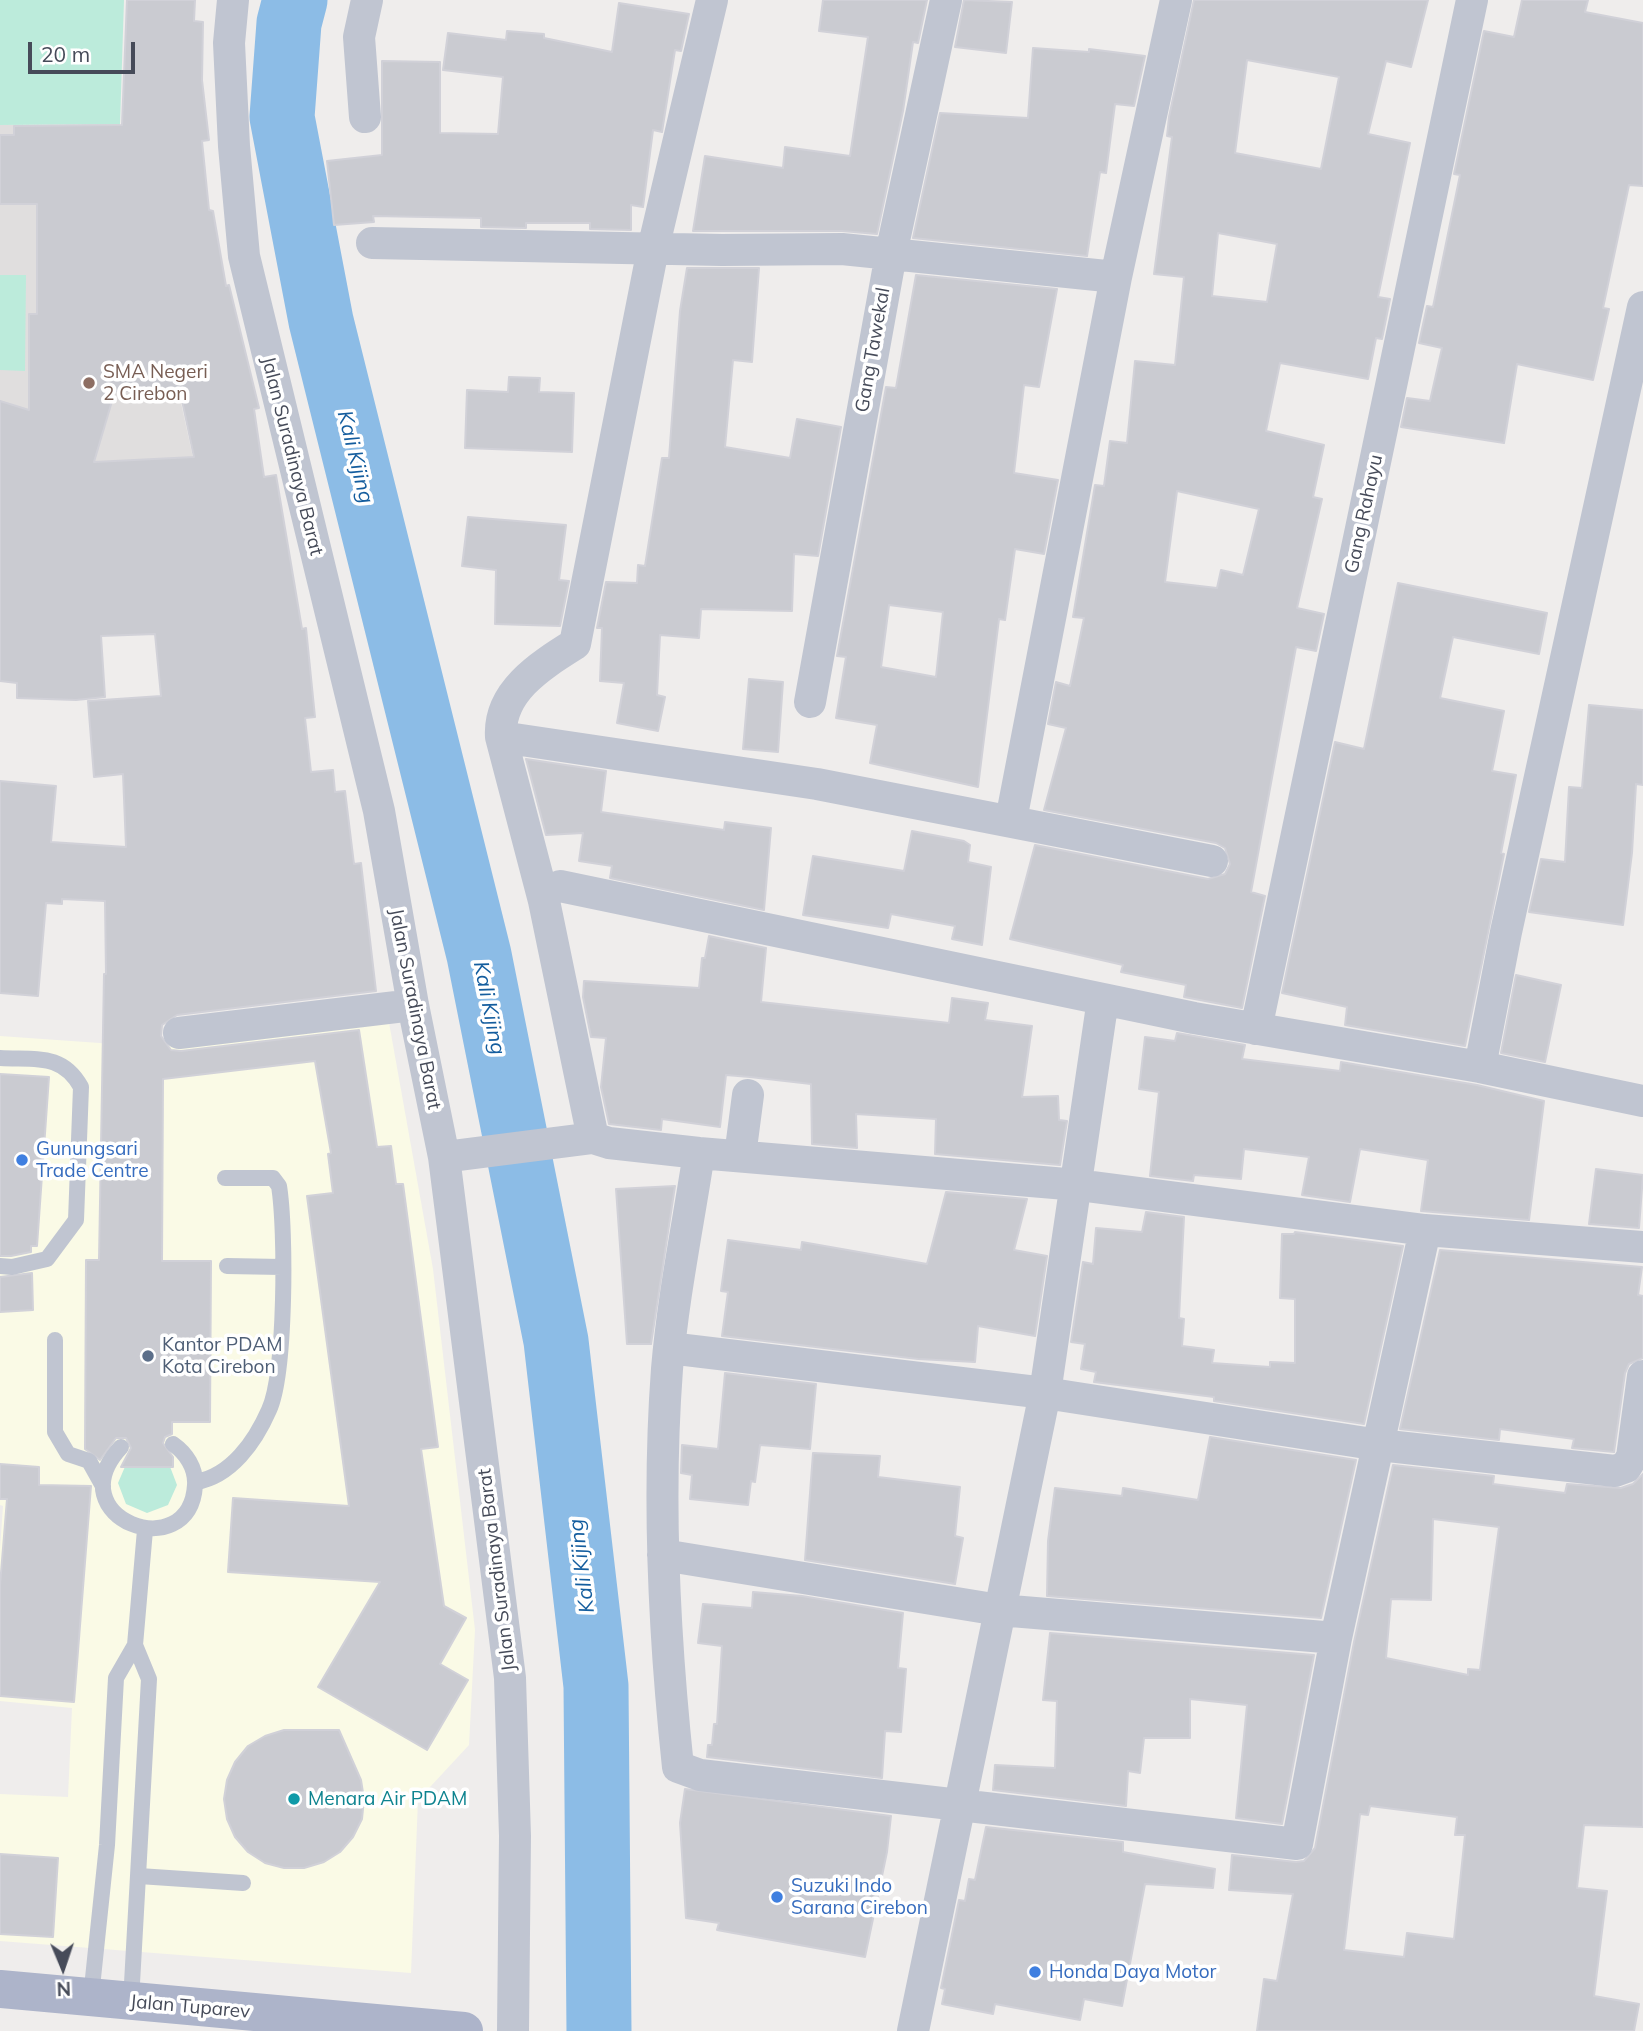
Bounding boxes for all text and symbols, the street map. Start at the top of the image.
scale bar [32,28,138,72]
text: 20 m [41,41,90,67]
street label: Gang Tawekal [851,286,895,414]
street label: Jalan Suradinaya Barat [256,354,328,558]
place label: SMA Negeri 2 Cirebon [103,361,208,405]
marker: SMA Negeri 2 Cirebon [81,375,97,391]
water label: Kali Kijing [331,408,379,506]
street label: Gang Rahayu [1340,453,1388,575]
street label: Jalan Suradinaya Barat [384,906,446,1112]
water label: Kali Kijing [468,959,510,1057]
place label: Gunungsari Trade Centre [36,1138,148,1182]
marker: Gunungsari Trade Centre [14,1152,30,1168]
place label: Kantor PDAM Kota Cirebon [162,1334,282,1378]
marker: Kantor PDAM Kota Cirebon [140,1348,156,1364]
street label: Jalan Suradinaya Barat [473,1467,521,1673]
water label: Kali Kijing [564,1517,600,1615]
place label: Menara Air PDAM [308,1788,467,1810]
marker: Menara Air PDAM [286,1791,302,1807]
place label: Suzuki Indo Sarana Cirebon [791,1875,928,1919]
marker: Suzuki Indo Sarana Cirebon [769,1889,785,1905]
north arrow [28,1933,98,2003]
place label: Honda Daya Motor [1049,1961,1216,1983]
marker: Honda Daya Motor [1027,1964,1043,1980]
text: N [56,1977,71,2001]
street label: Jalan Tuparev [129,1990,251,2024]

